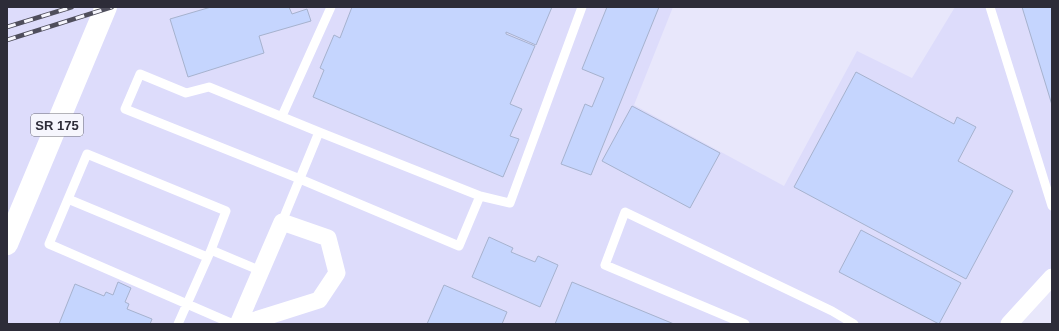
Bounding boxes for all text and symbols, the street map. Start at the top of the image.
road number: SR 175 [31,114,83,136]

